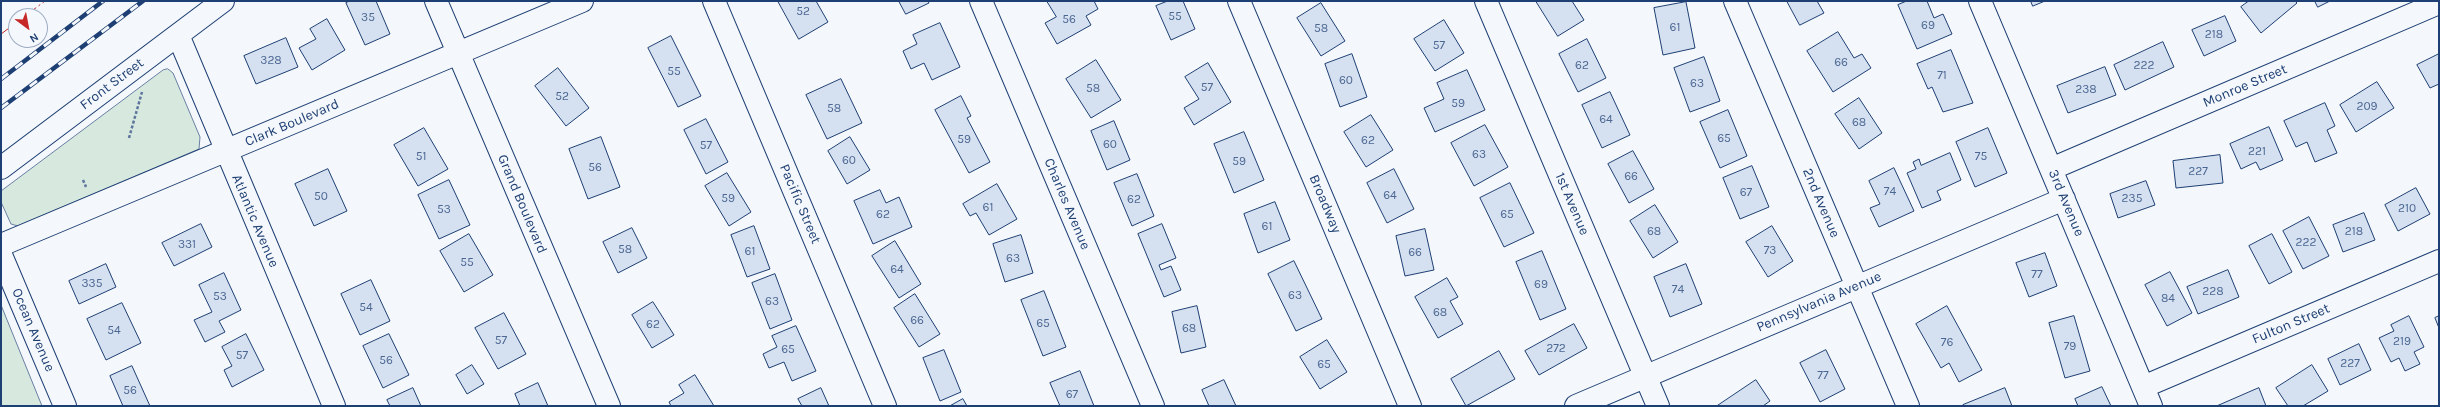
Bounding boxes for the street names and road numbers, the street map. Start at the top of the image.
street label: Front Street [77,55,147,113]
street label: Monroe Street [2200,61,2290,111]
street label: Clark Boulevard [242,96,342,150]
street label: Grand Boulevard [494,152,550,256]
street label: Charles Avenue [1040,156,1094,252]
street label: Pacific Street [776,162,824,246]
street label: 2nd Avenue [1799,166,1843,240]
street label: 3rd Avenue [2044,167,2088,239]
street label: 1st Avenue [1551,170,1593,238]
street label: Atlantic Avenue [228,172,282,270]
street label: Broadway [1305,172,1345,236]
street label: Pennsylvania Avenue [1754,268,1884,336]
street label: Ocean Avenue [8,286,58,374]
street label: Fulton Street [2250,300,2332,348]

